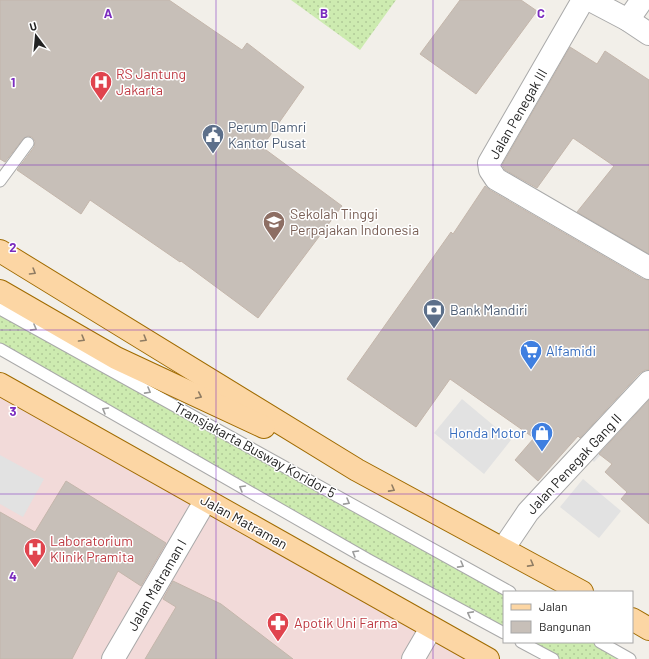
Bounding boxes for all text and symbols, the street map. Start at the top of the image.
text: A [104,5,113,21]
text: B [320,5,328,21]
text: C [537,5,545,21]
north arrow [16,16,56,56]
text: U [28,19,38,33]
place label: RS Jantung Jakarta [116,65,186,98]
street label: Jalan Penegak III [485,65,550,162]
hospital icon: RS Jantung Jakarta [88,69,114,102]
text: 1 [11,74,15,90]
place label: Perum Damri Kantor Pusat [228,118,306,151]
public building icon: Perum Damri Kantor Pusat [200,122,226,155]
place label: Sekolah Tinggi Perpajakan Indonesia [290,205,419,238]
school or university icon: Sekolah Tinggi Perpajakan Indonesia [261,209,287,242]
text: 2 [9,239,17,255]
one-way arrow [29,267,36,274]
bank icon: Bank Mandiri [421,297,447,330]
place label: Bank Mandiri [450,301,528,318]
one-way arrow [30,323,37,331]
one-way arrow [78,334,85,341]
one-way arrow [140,335,147,342]
supermarket icon: Alfamidi [518,338,544,371]
place label: Alfamidi [546,342,596,359]
one-way arrow [144,386,151,394]
one-way arrow [194,391,202,399]
street label: Transjakarta Busway Koridor 5 [171,398,339,501]
text: 3 [9,403,17,419]
one-way arrow [102,407,109,414]
street label: Jalan Penegak Gang II [523,410,625,518]
shop icon: Honda Motor [529,420,555,453]
place label: Honda Motor [449,424,526,441]
one-way arrow [388,484,395,491]
one-way arrow [239,485,247,493]
street label: Jalan Matraman [198,491,291,552]
one-way arrow [343,497,350,504]
place label: Laboratorium Klinik Pramita [50,532,134,565]
hospital icon: Laboratorium Klinik Pramita [22,536,48,569]
street label: Jalan Matraman I [123,536,190,634]
one-way arrow [352,550,359,557]
one-way arrow [526,559,534,567]
one-way arrow [457,560,464,567]
text: 4 [9,568,17,584]
legend [503,591,633,643]
text: Jalan [539,599,567,613]
pharmacy icon: Apotik Uni Farma [265,610,291,643]
one-way arrow [466,612,474,619]
place label: Apotik Uni Farma [294,614,398,631]
text: Bangunan [539,619,591,633]

